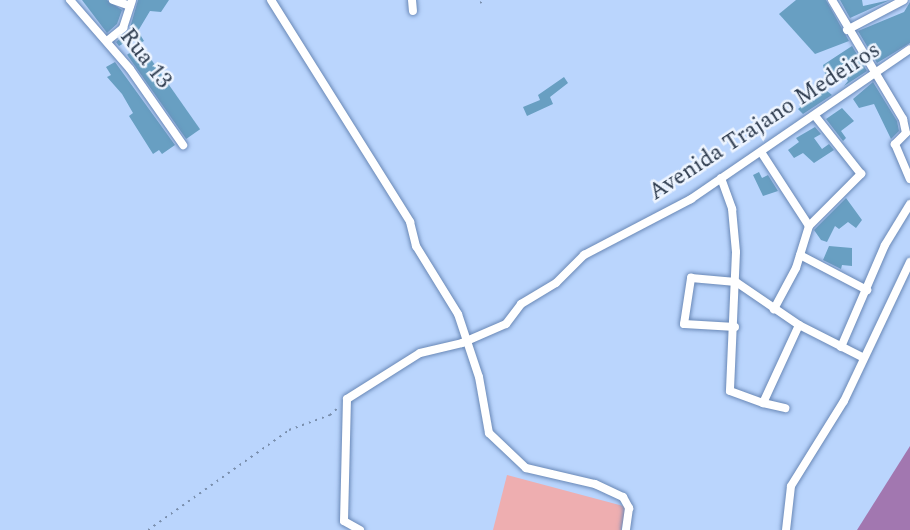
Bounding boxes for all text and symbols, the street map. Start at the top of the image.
street label: Rua 13 [113,24,177,94]
street label: Avenida Trajano Medeiros [644,37,886,207]

